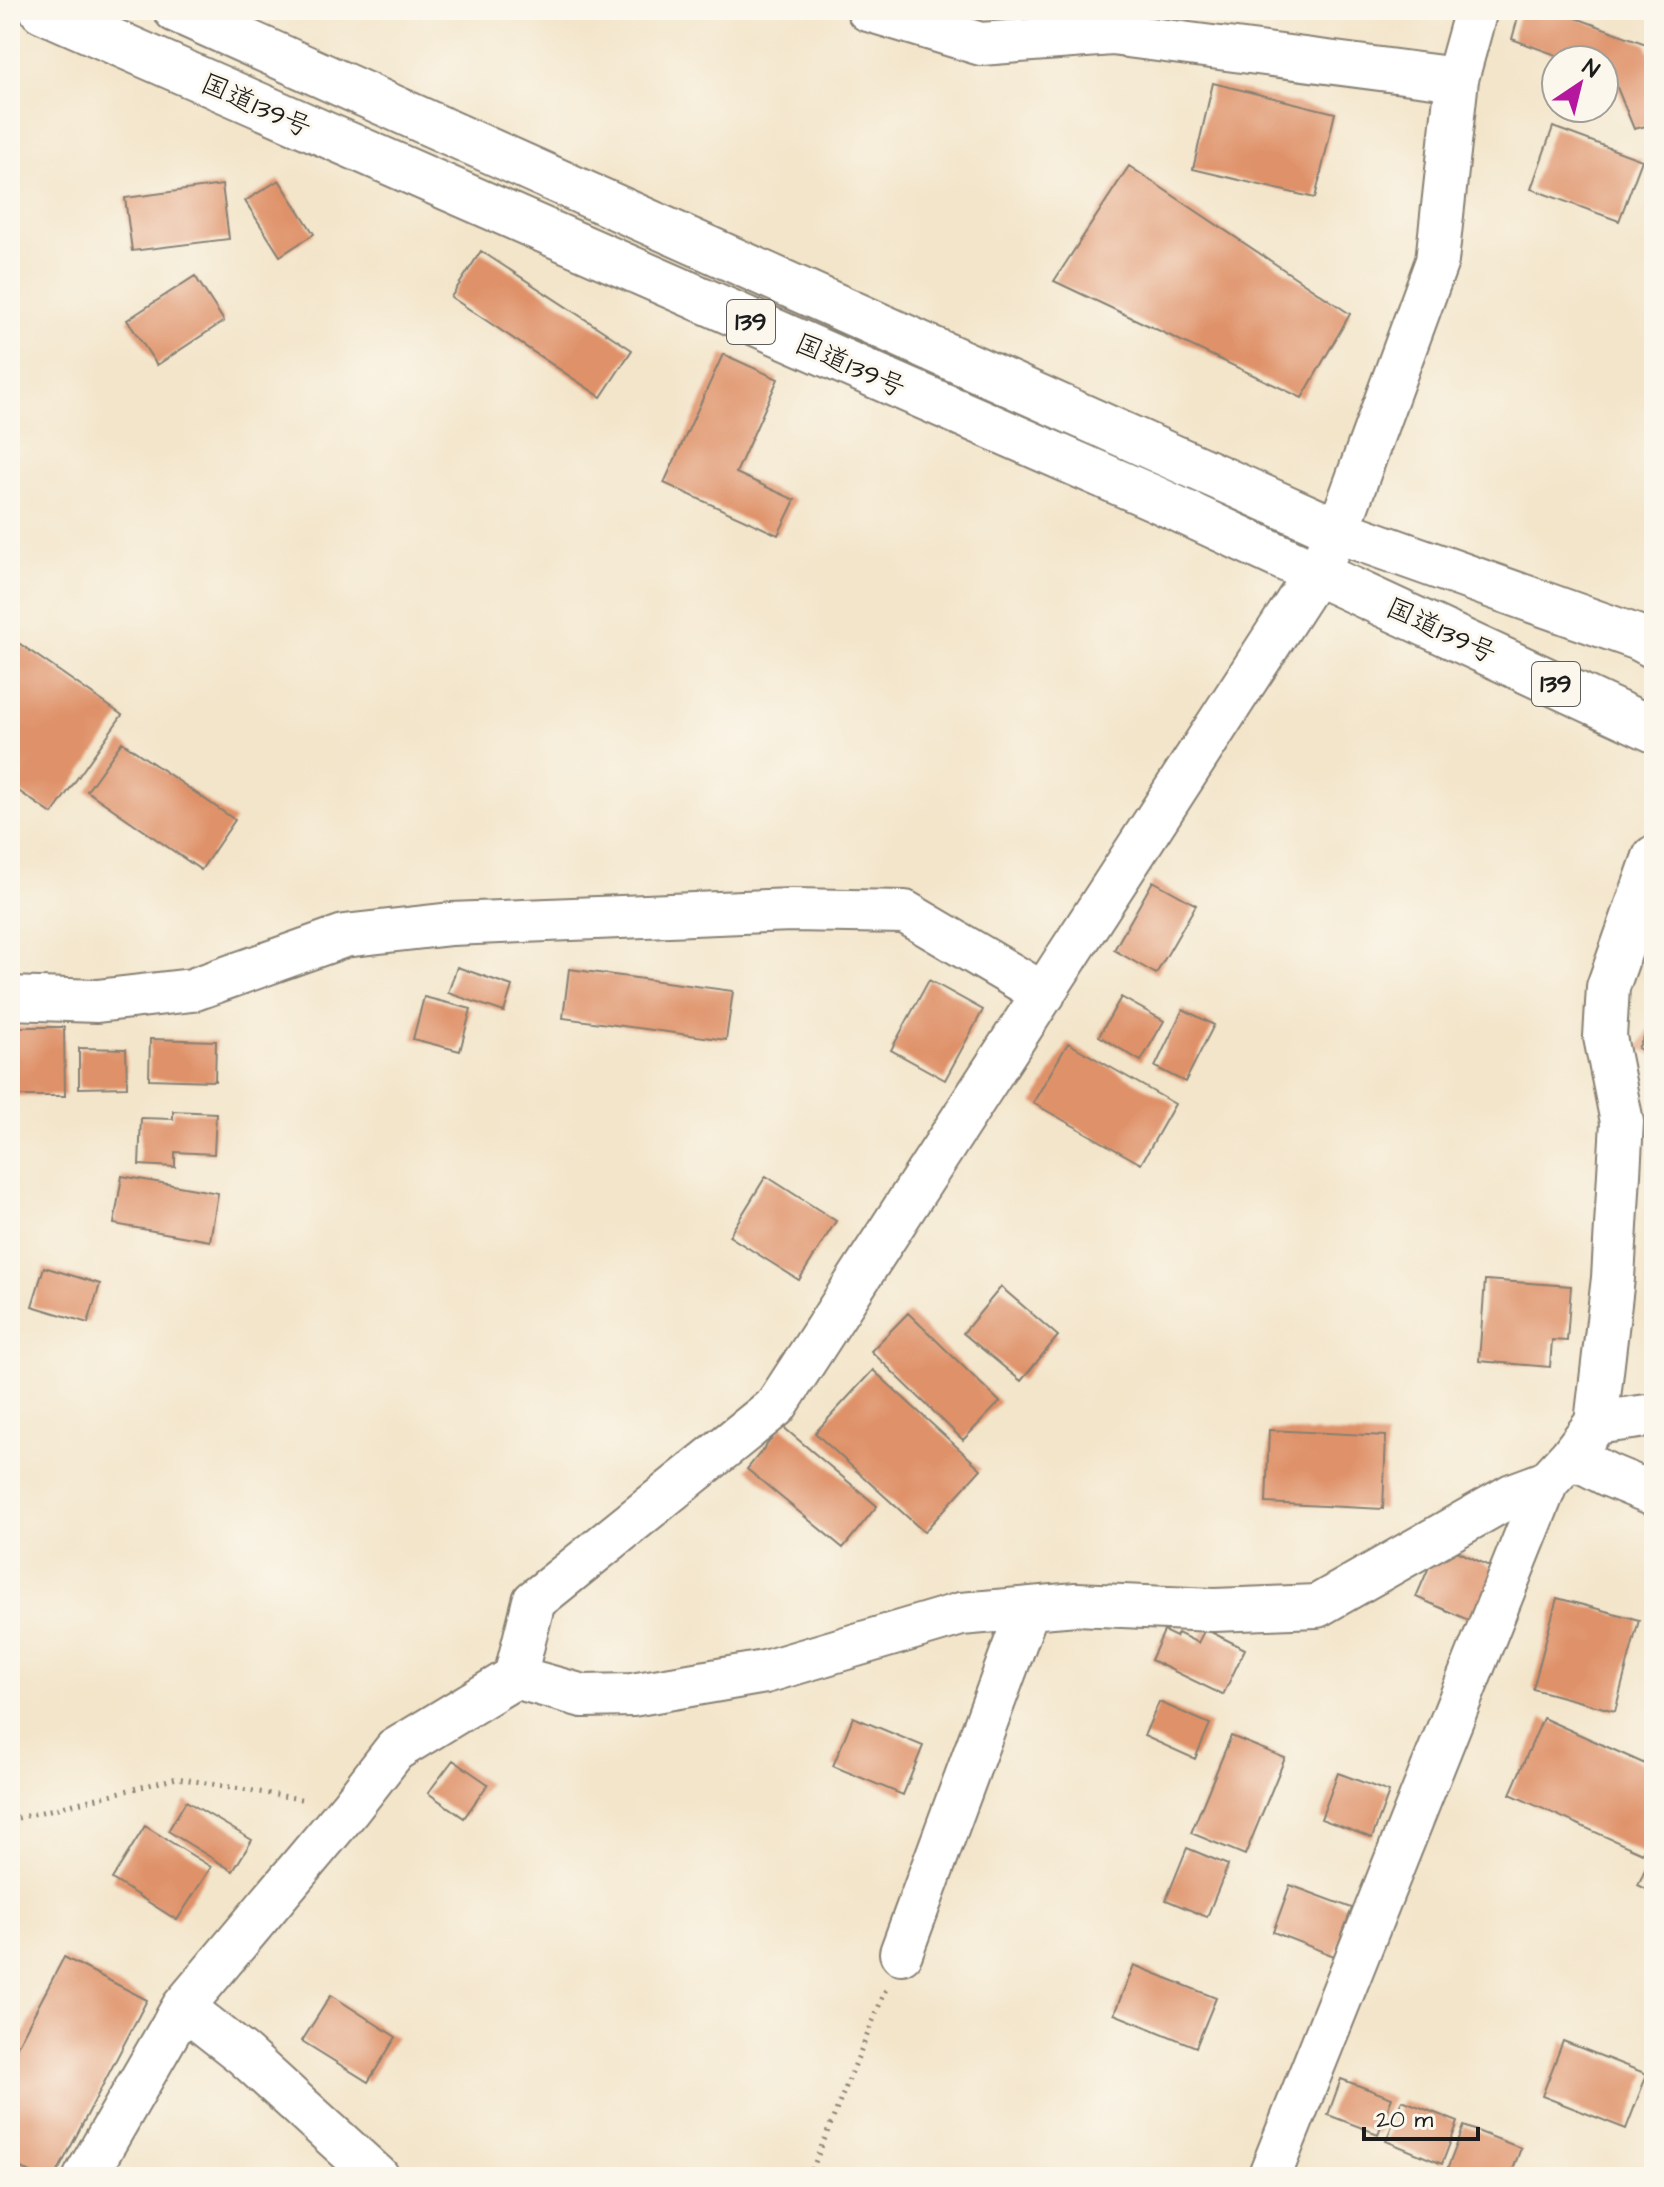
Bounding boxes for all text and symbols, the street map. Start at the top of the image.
north arrow [1540,44,1620,124]
text: N [1576,52,1605,86]
street label: 国道139号 [194,64,318,148]
road number: 139 [727,300,775,344]
street label: 国道139号 [788,324,912,408]
street label: 国道139号 [1379,588,1503,674]
road number: 139 [1532,662,1580,706]
scale bar [1364,2091,1478,2141]
text: 20 m [1376,2103,1433,2137]

